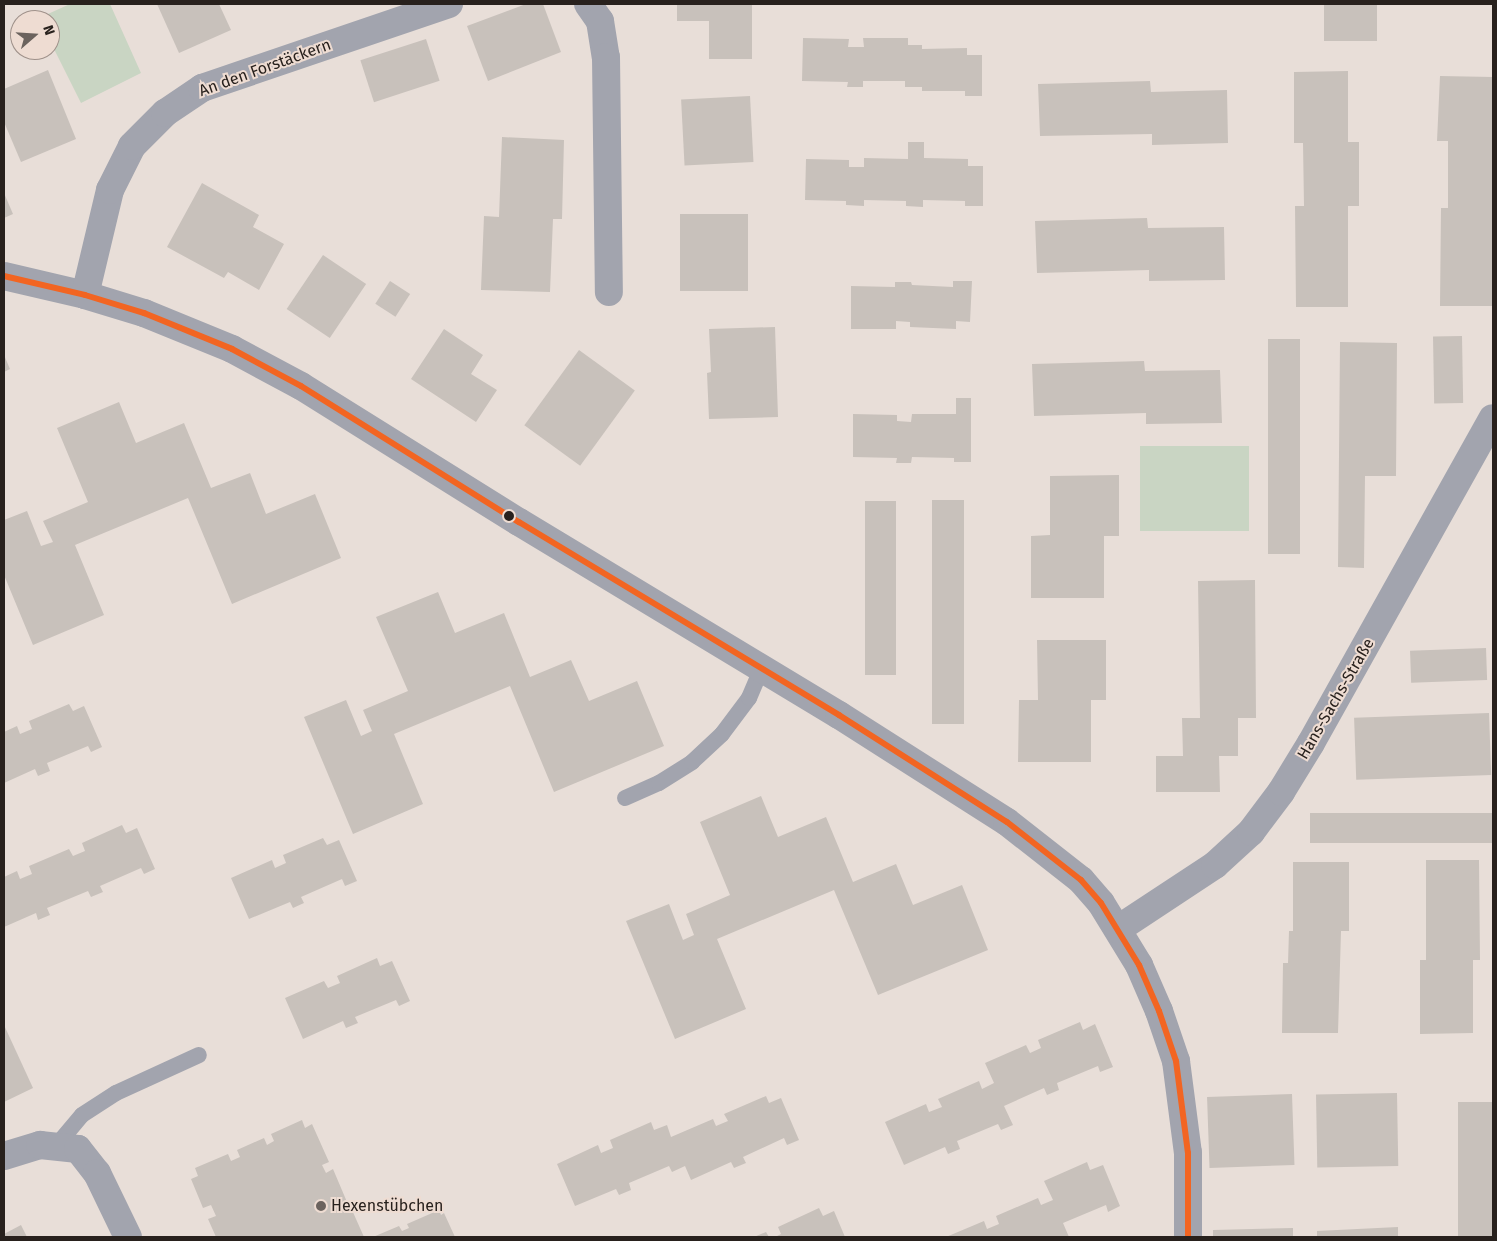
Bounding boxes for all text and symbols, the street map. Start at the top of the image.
north arrow [10,10,60,60]
text: N [39,23,58,37]
street label: An den Forstäckern [196,35,334,101]
unlabelled marker [504,511,514,521]
street label: Hans-Sachs-Straße [1294,635,1378,763]
place label: Hexenstübchen [331,1196,443,1216]
marker: Hexenstübchen [315,1200,327,1212]

